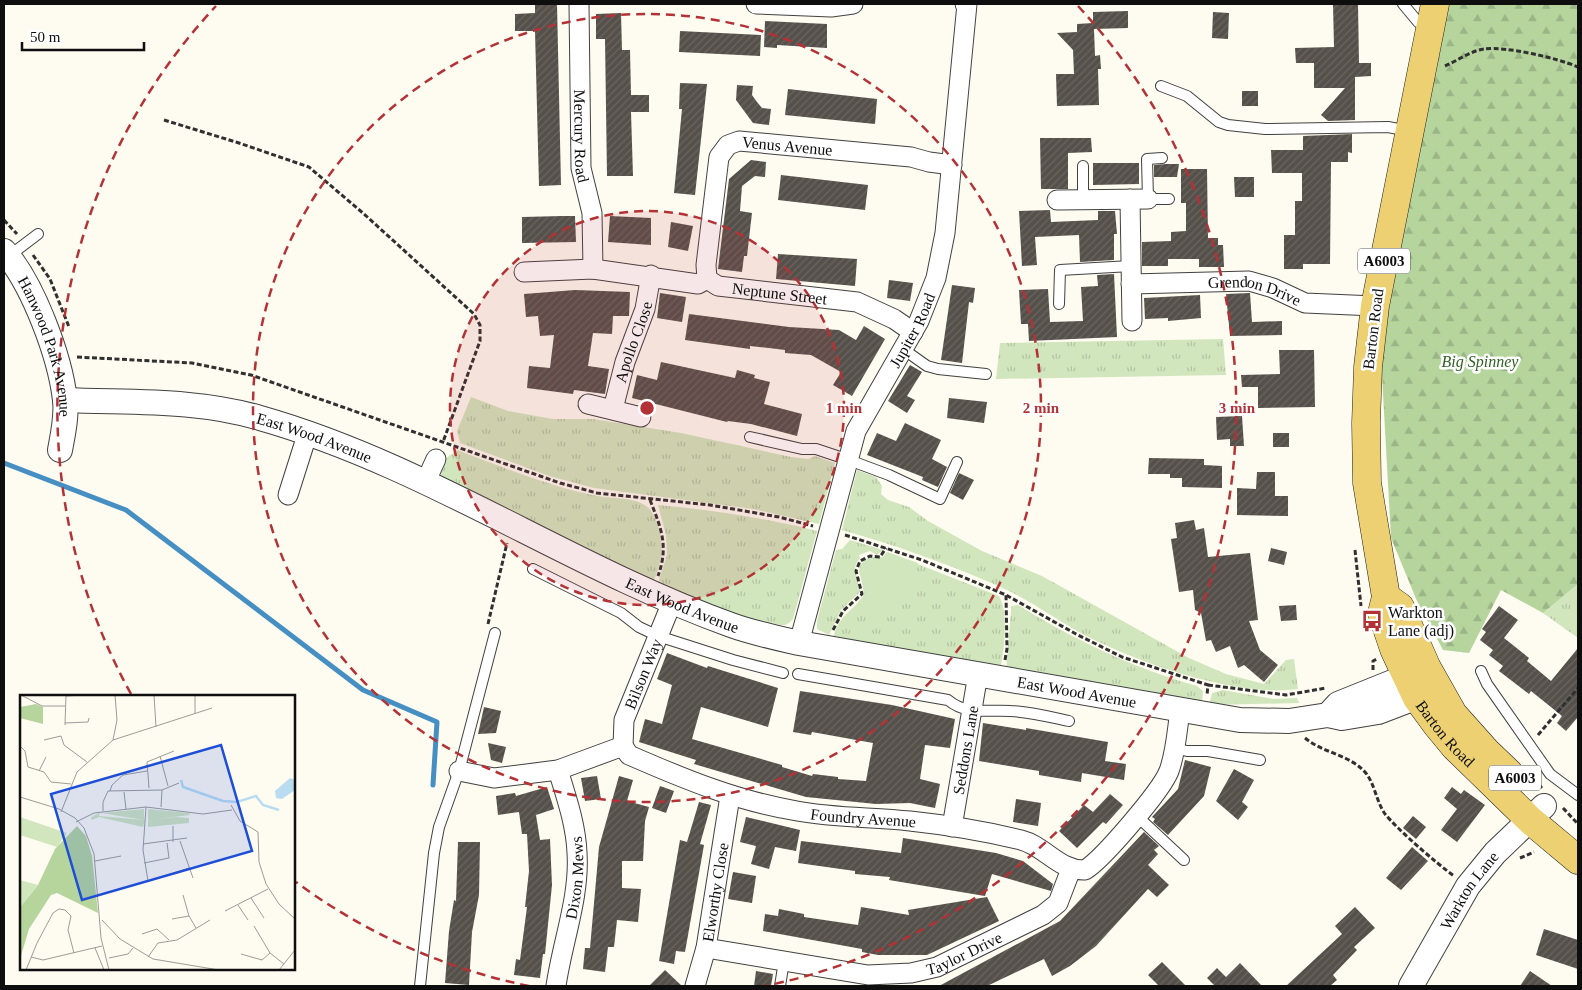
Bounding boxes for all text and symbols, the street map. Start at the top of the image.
scale bar [22,20,145,52]
text: 50 m [30,29,61,45]
street label: Mercury Road [571,89,593,184]
street label: Venus Avenue [741,133,833,158]
road number: A6003 [1358,248,1410,274]
street label: Grendon Drive [1208,272,1304,309]
street label: Hanwood Park Avenue [15,273,74,417]
street label: Neptune Street [731,279,829,307]
street label: Barton Road [1360,288,1386,370]
street label: Jupiter Road [886,291,938,370]
street label: Apollo Close [612,300,655,384]
park label: Big Spinney [1442,353,1519,371]
centre of rings [638,399,656,417]
text: 1 min [826,400,863,416]
text: 2 min [1023,400,1060,416]
text: 3 min [1219,400,1256,416]
street label: East Wood Avenue [255,409,374,466]
street label: East Wood Avenue [623,574,741,636]
place label: Warkton Lane (adj) [1388,604,1454,640]
bus stop icon: Warkton Lane (adj) [1359,608,1385,634]
street label: Bilson Way [621,636,666,711]
street label: East Wood Avenue [1016,673,1138,710]
inset map [20,695,295,970]
street label: Barton Road [1413,697,1478,770]
street label: Seddons Lane [949,704,981,796]
road number: A6003 [1489,766,1541,790]
street label: Foundry Avenue [809,805,917,830]
street label: Dixon Mews [562,835,586,921]
street label: Elworthy Close [699,842,731,943]
street label: Warkton Lane [1437,848,1501,932]
street label: Taylor Drive [924,928,1005,978]

